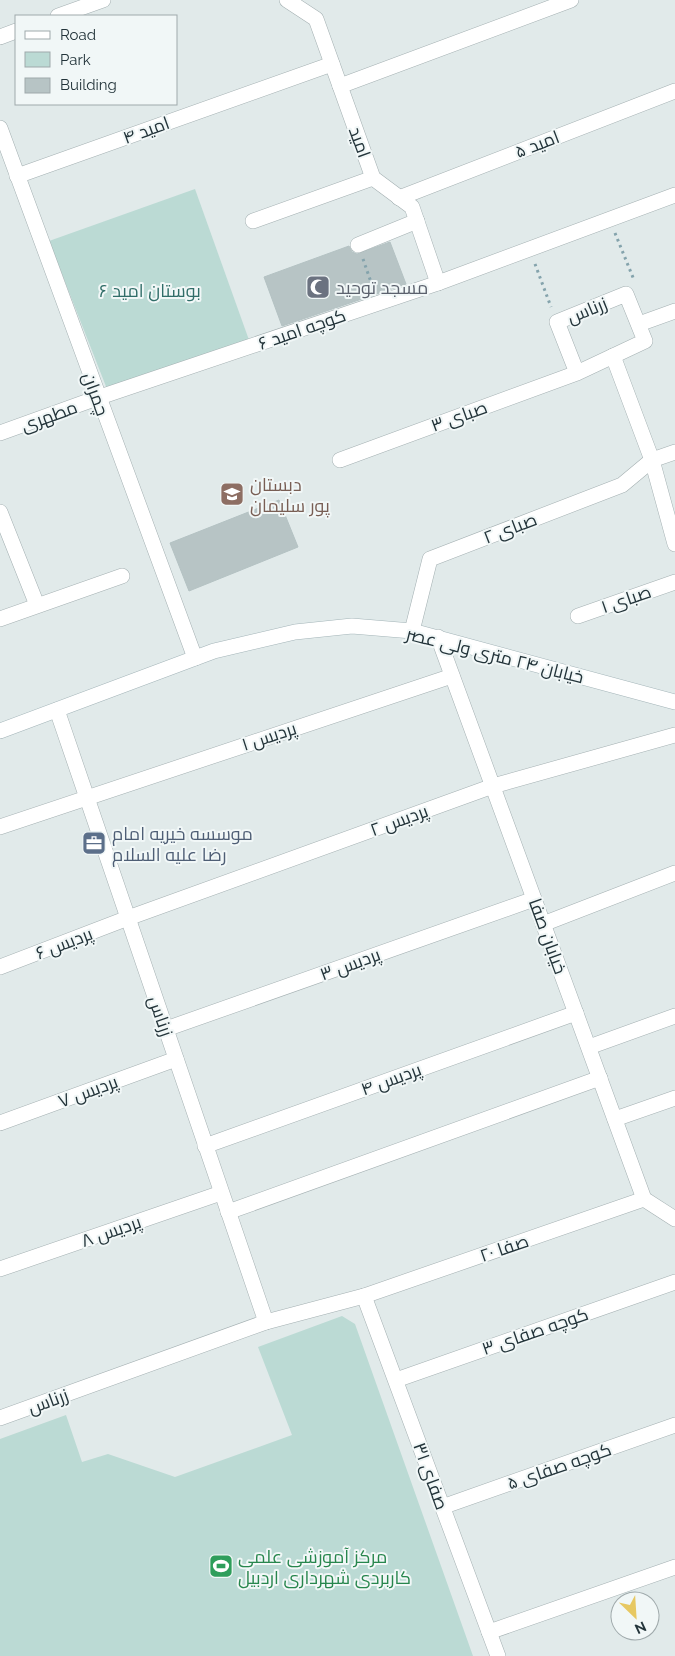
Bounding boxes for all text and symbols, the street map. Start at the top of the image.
legend [15,15,178,105]
text: Road [60,26,96,44]
text: Park [60,51,91,69]
text: Building [60,76,117,94]
street label: امید ۴ [120,112,172,148]
street label: امید [345,124,375,160]
street label: امید ۵ [512,126,562,162]
mosque icon: مسجد توحید [305,274,331,300]
place label: مسجد توحید [336,277,428,299]
park label: بوستان امید ۶ [99,280,201,302]
street label: زرناس [564,293,610,328]
street label: کوچه امید ۶ [255,304,349,356]
street label: چمران [77,370,113,419]
street label: مطهری [18,396,80,437]
street label: صبای ۳ [428,396,490,437]
place label: دبستان پور سلیمان [250,474,330,518]
school or university icon: دبستان پور سلیمان [219,481,245,507]
street label: صبای ۲ [480,508,540,549]
street label: صبای ۱ [598,581,654,618]
street label: خیابان ۲۴ متری ولی عصر [403,623,586,688]
street label: پردیس ۱ [239,717,300,757]
street label: پردیس ۲ [367,800,432,842]
place label: موسسه خیریه امام رضا علیه السلام [112,823,253,867]
office icon: موسسه خیریه امام رضا علیه السلام [81,830,107,856]
street label: خیابان صفا [524,895,571,977]
street label: پردیس ۶ [33,922,96,965]
street label: پردیس ۳ [317,943,384,987]
street label: زرناس [143,993,178,1039]
street label: پردیس ۴ [358,1058,425,1101]
street label: پردیس ۷ [55,1070,122,1113]
street label: پردیس ۸ [78,1211,145,1253]
street label: صفا ۲۰ [477,1230,531,1266]
street label: کوچه صفای ۳ [479,1303,592,1361]
street label: زرناس [25,1384,71,1419]
street label: کوچه صفای ۵ [504,1438,614,1496]
street label: صفای ۳۱ [408,1440,453,1513]
place label: مرکز آموزشی علمی کاربردی شهرداری اردبیل [238,1546,411,1589]
sports icon: مرکز آموزشی علمی کاربردی شهرداری اردبیل [208,1553,234,1579]
north arrow [610,1591,660,1641]
text: N [632,1618,649,1637]

